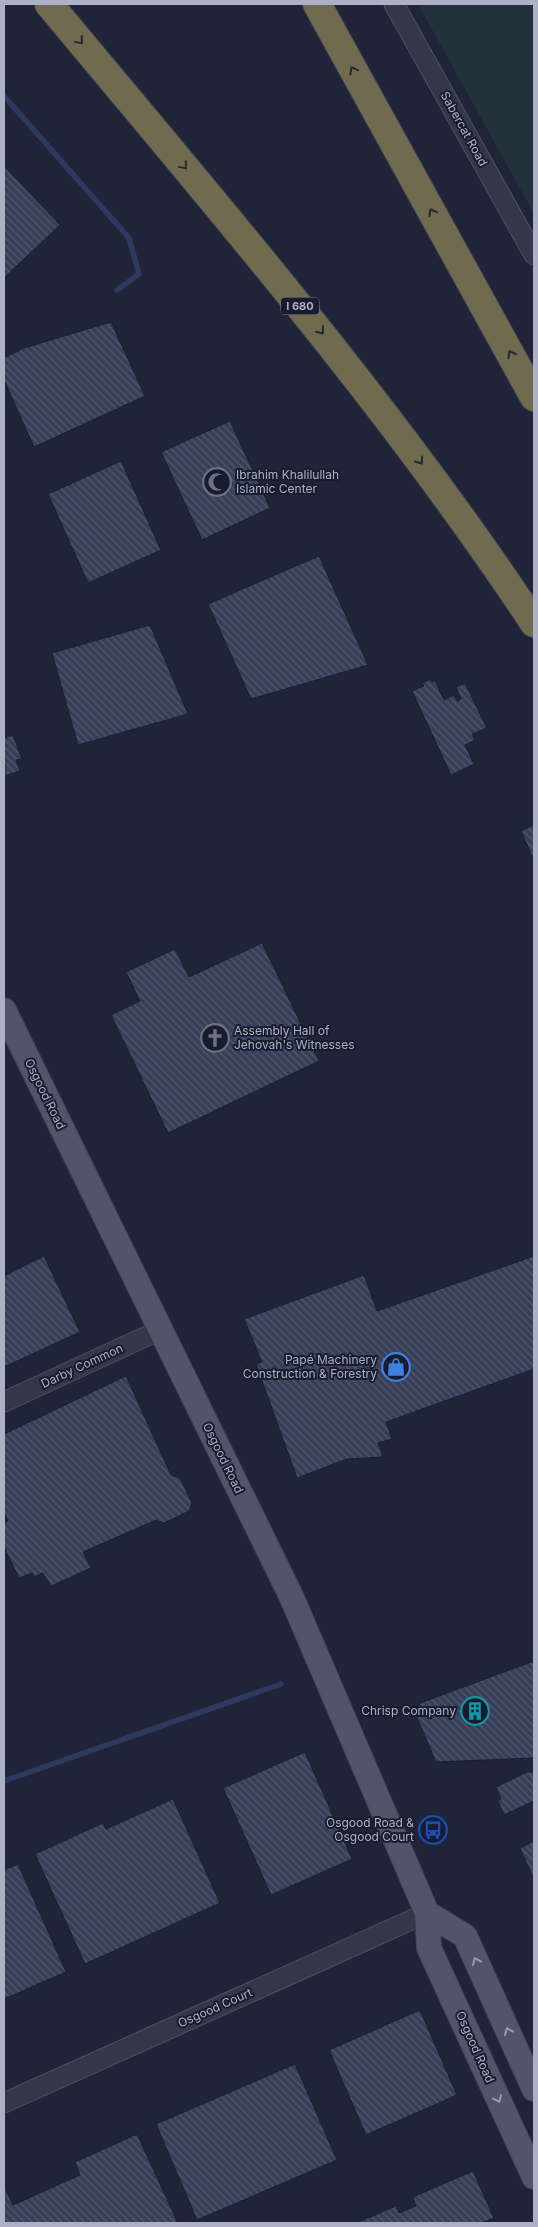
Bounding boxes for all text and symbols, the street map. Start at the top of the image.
one-way arrow [74,35,82,44]
one-way arrow [349,66,359,75]
street label: Sabercat Road [438,89,491,169]
one-way arrow [178,160,186,169]
one-way arrow [428,208,438,217]
road number: I 680 [281,298,319,314]
one-way arrow [316,326,325,335]
one-way arrow [507,350,517,359]
one-way arrow [414,455,423,464]
mosque icon: Ibrahim Khalilullah Islamic Center [202,467,232,497]
place label: Ibrahim Khalilullah Islamic Center [236,467,339,496]
church icon: Assembly Hall of Jehovah's Witnesses [200,1023,230,1053]
place label: Assembly Hall of Jehovah's Witnesses [234,1023,354,1052]
street label: Osgood Road [22,1056,69,1132]
street label: Darby Common [38,1340,125,1391]
place label: Papé Machinery Construction & Forestry [243,1352,377,1381]
shop icon: Papé Machinery Construction & Forestry [381,1352,411,1382]
street label: Osgood Road [200,1420,247,1496]
building icon: Chrisp Company [460,1696,490,1726]
place label: Chrisp Company [361,1703,456,1718]
place label: Osgood Road & Osgood Court [326,1815,414,1844]
bus stop icon: Osgood Road & Osgood Court [418,1815,448,1845]
one-way arrow [472,1957,482,1966]
street label: Osgood Court [175,1984,254,2031]
street label: Osgood Road [453,2009,498,2085]
one-way arrow [504,2027,514,2036]
one-way arrow [492,2094,503,2103]

